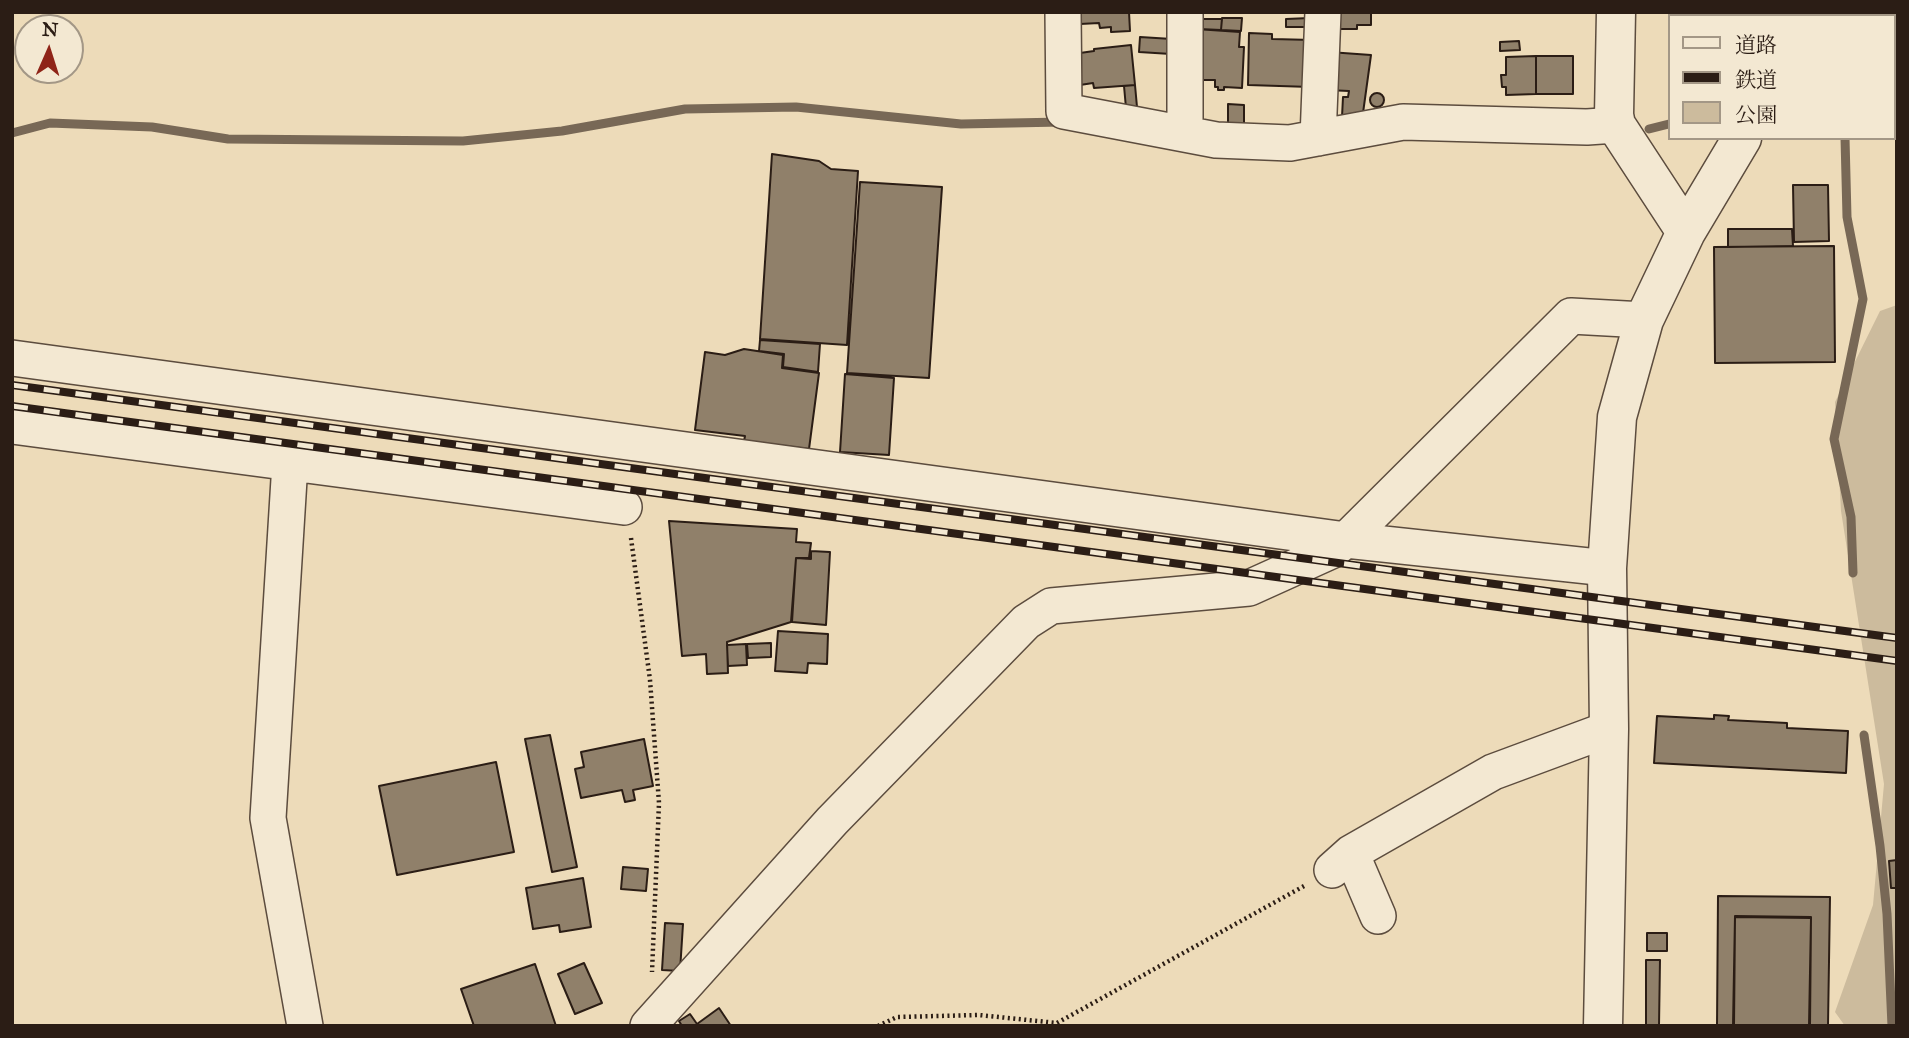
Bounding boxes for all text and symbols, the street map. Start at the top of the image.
north arrow [14,14,84,84]
legend [1668,14,1895,140]
text: N [41,18,59,41]
text: 道路 [1735,32,1777,58]
text: 鉄道 [1735,67,1777,93]
text: 公園 [1735,102,1777,128]

